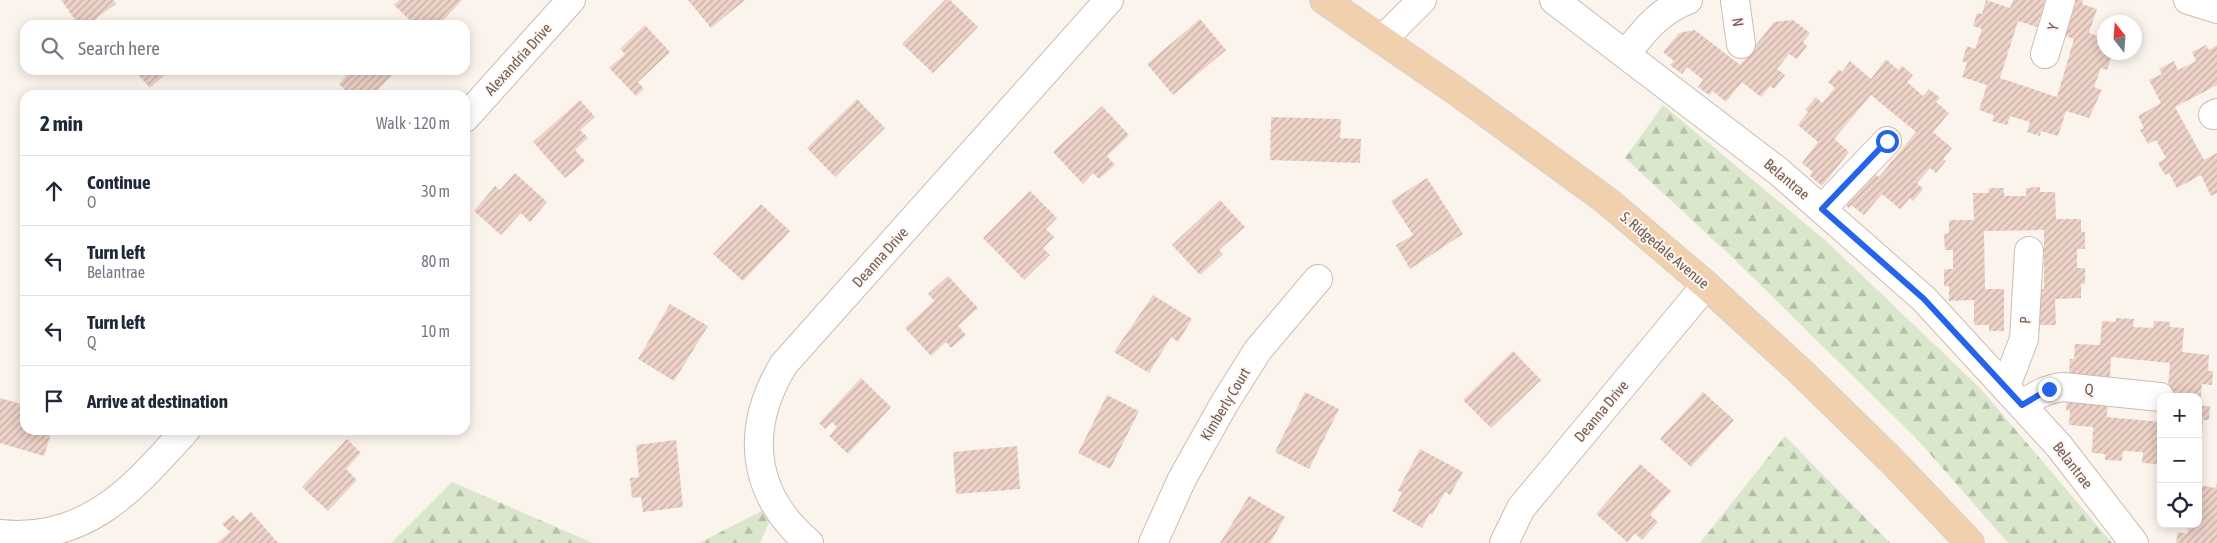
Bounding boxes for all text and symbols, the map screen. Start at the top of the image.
north arrow [2097,15,2142,60]
street label: N [1729,16,1747,28]
street label: Alexandria Drive [481,19,555,99]
search box [20,20,470,75]
street label: Y [2044,21,2062,33]
icon: search [38,34,66,62]
text: Search here [78,37,160,59]
text: 2 min [40,111,83,135]
text: Walk · 120 m [376,114,450,132]
route start [1876,130,1899,153]
street label: Belantrae [1761,155,1813,203]
text: Continue [87,171,151,193]
icon: ahead [40,177,68,205]
text: 30 m [421,182,450,200]
text: O [87,193,96,211]
street label: S. Ridgedale Avenue [1617,208,1713,292]
street label: Deanna Drive [849,223,911,291]
text: Turn left [87,241,145,263]
icon: left [40,247,68,275]
text: 80 m [421,252,450,270]
text: Belantrae [87,263,145,281]
text: Turn left [87,311,145,333]
street label: P [2016,316,2034,324]
icon: left [40,317,68,345]
text: 10 m [421,322,450,340]
text: Q [87,333,96,351]
street label: Kimberly Court [1197,365,1253,443]
street label: Deanna Drive [1570,377,1632,445]
route end [2038,378,2061,401]
street label: Q [2084,380,2094,398]
icon: arrive [40,387,68,415]
text: Arrive at destination [87,390,228,412]
map controls [2157,393,2202,528]
button: + [2157,393,2202,438]
street label: Belantrae [2050,438,2097,492]
button: − [2157,438,2202,483]
button: locate [2157,483,2202,528]

